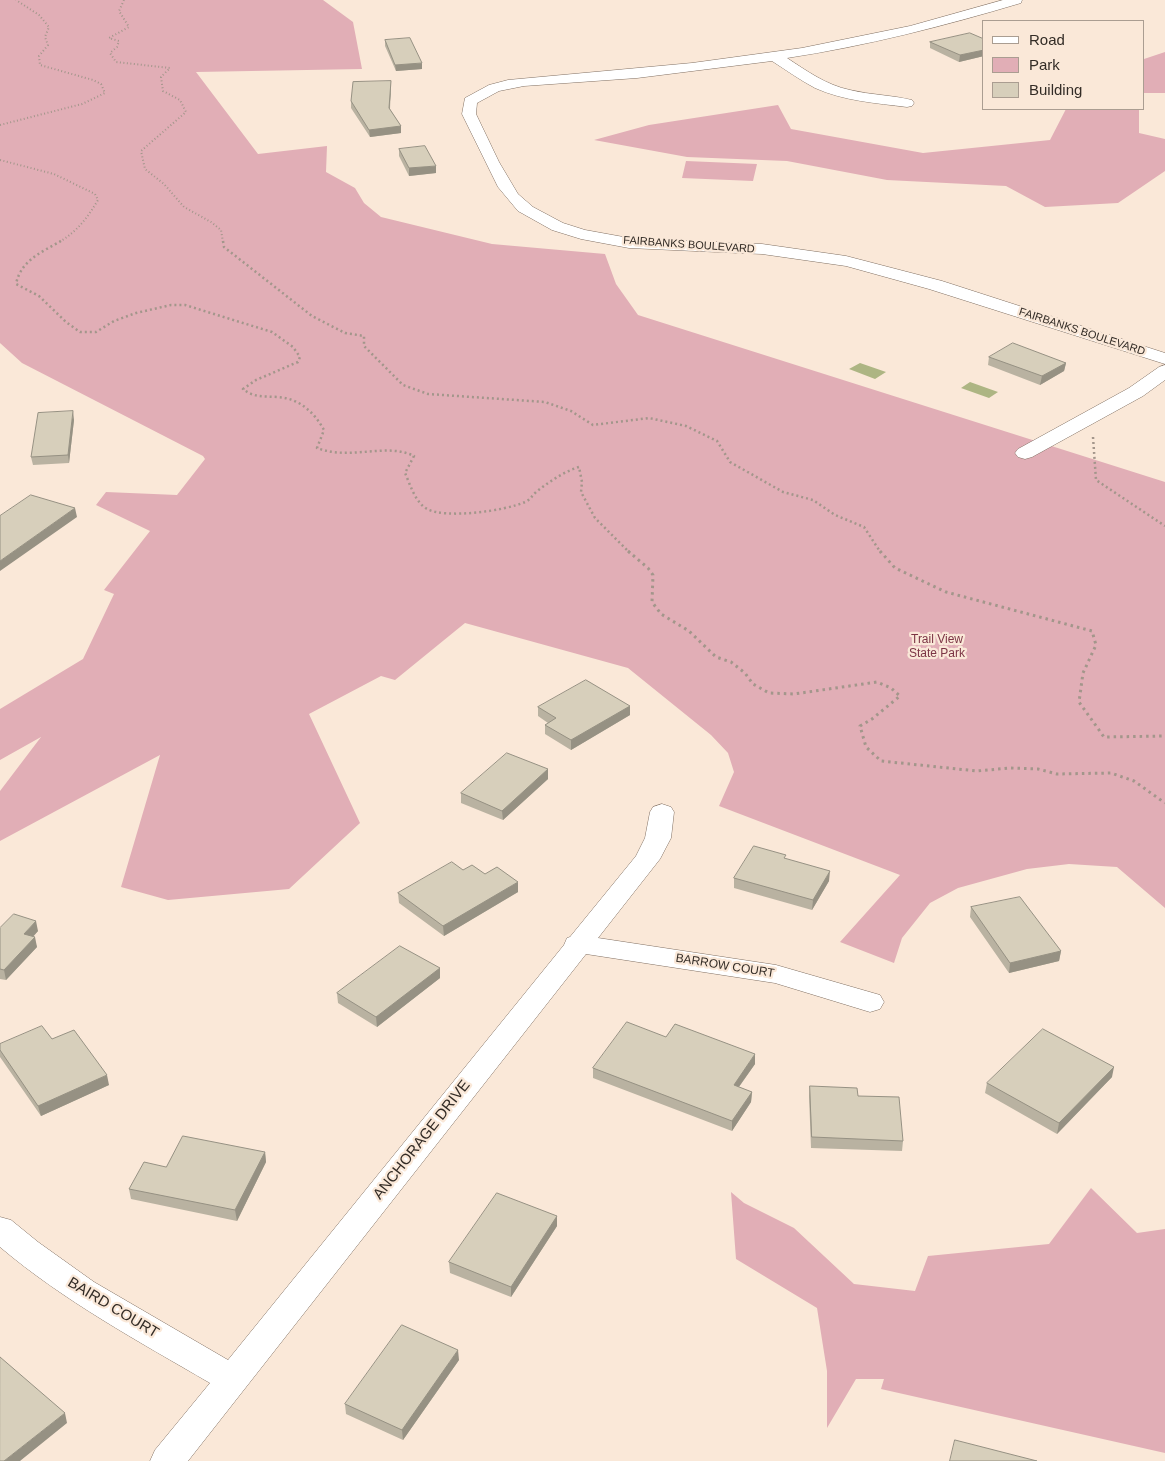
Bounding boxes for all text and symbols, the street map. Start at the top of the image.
legend [982,20,1145,110]
text: Road [1029,31,1065,48]
text: Park [1029,56,1060,73]
text: Building [1029,81,1082,98]
street label: FAIRBANKS BOULEVARD [623,234,755,256]
street label: FAIRBANKS BOULEVARD [1017,305,1147,359]
park label: Trail View State Park [909,633,965,661]
street label: BARROW COURT [675,951,775,981]
street label: ANCHORAGE DRIVE [370,1077,474,1203]
street label: BAIRD COURT [64,1274,162,1342]

